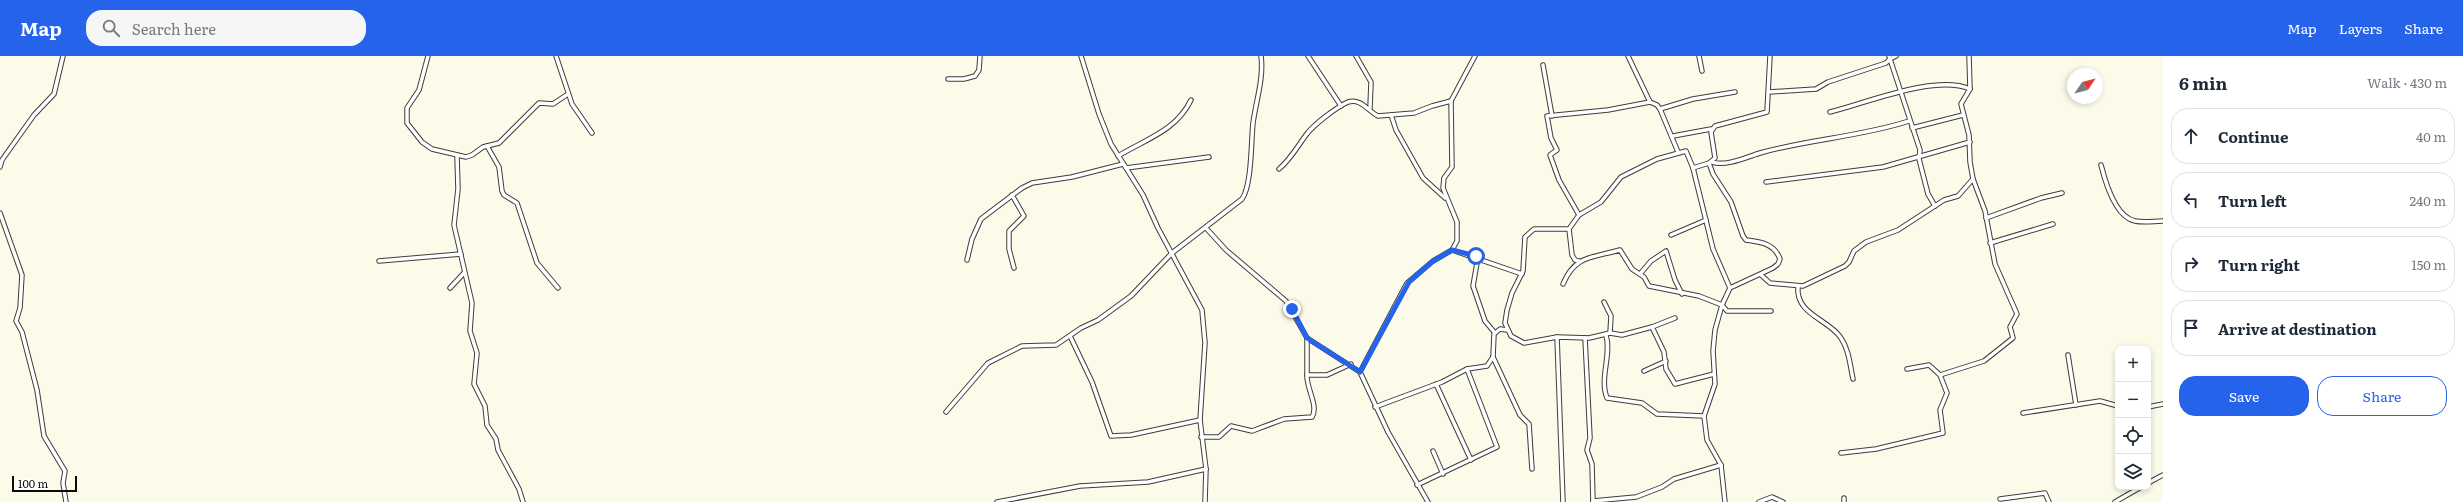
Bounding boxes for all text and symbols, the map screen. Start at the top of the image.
search box [86,10,366,46]
text: Map [20,14,62,42]
icon: search [100,17,122,39]
text: Search here [132,17,216,40]
text: Map [2287,18,2317,38]
text: Layers [2339,18,2382,38]
text: Share [2404,18,2443,38]
north arrow [2067,68,2103,104]
text: 6 min [2179,70,2227,95]
text: Walk · 430 m [2367,73,2447,92]
icon: ahead [2180,125,2202,147]
text: Continue [2218,125,2288,148]
text: 40 m [2416,127,2446,146]
icon: left [2180,189,2202,211]
text: Turn left [2218,189,2287,212]
text: 240 m [2410,191,2446,210]
route start [1467,247,1485,265]
icon: right [2180,253,2202,275]
text: Turn right [2218,253,2300,276]
text: 150 m [2411,255,2446,274]
route end [1283,300,1301,318]
icon: arrive [2180,317,2202,339]
text: Arrive at destination [2218,317,2377,340]
map controls [2115,346,2151,490]
button: + [2115,346,2151,382]
button: Save [2179,376,2309,416]
button: Share [2317,376,2447,416]
button: − [2115,382,2151,418]
button: locate [2115,418,2151,454]
button: layers [2115,454,2151,490]
scale bar [12,474,77,493]
text: 100 m [18,475,48,491]

